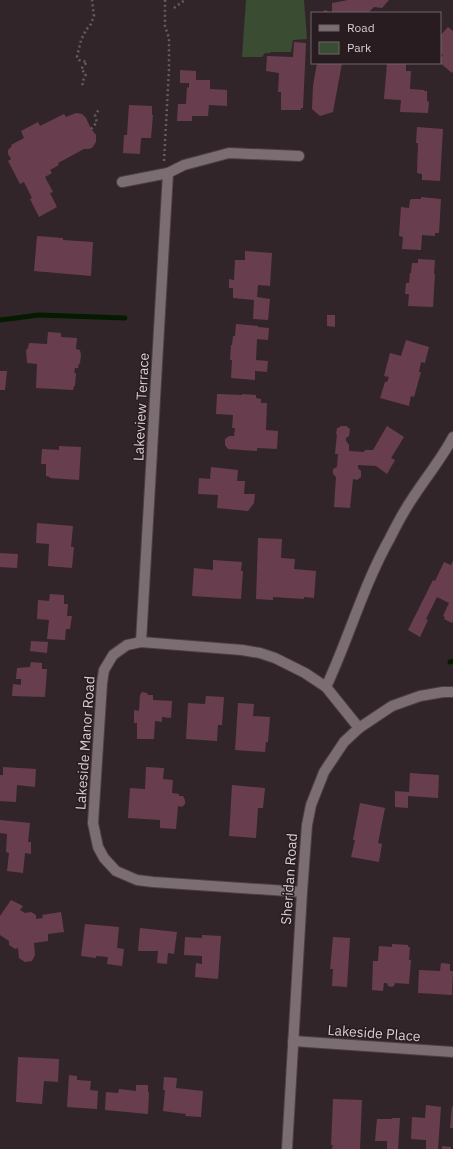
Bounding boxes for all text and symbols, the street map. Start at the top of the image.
legend [311,12,441,64]
text: Road [347,20,375,35]
text: Park [347,40,372,55]
street label: Lakeview Terrace [129,352,153,462]
street label: Lakeside Manor Road [71,676,99,810]
street label: Sheridan Road [277,833,301,925]
street label: Lakeside Place [327,1021,421,1045]

